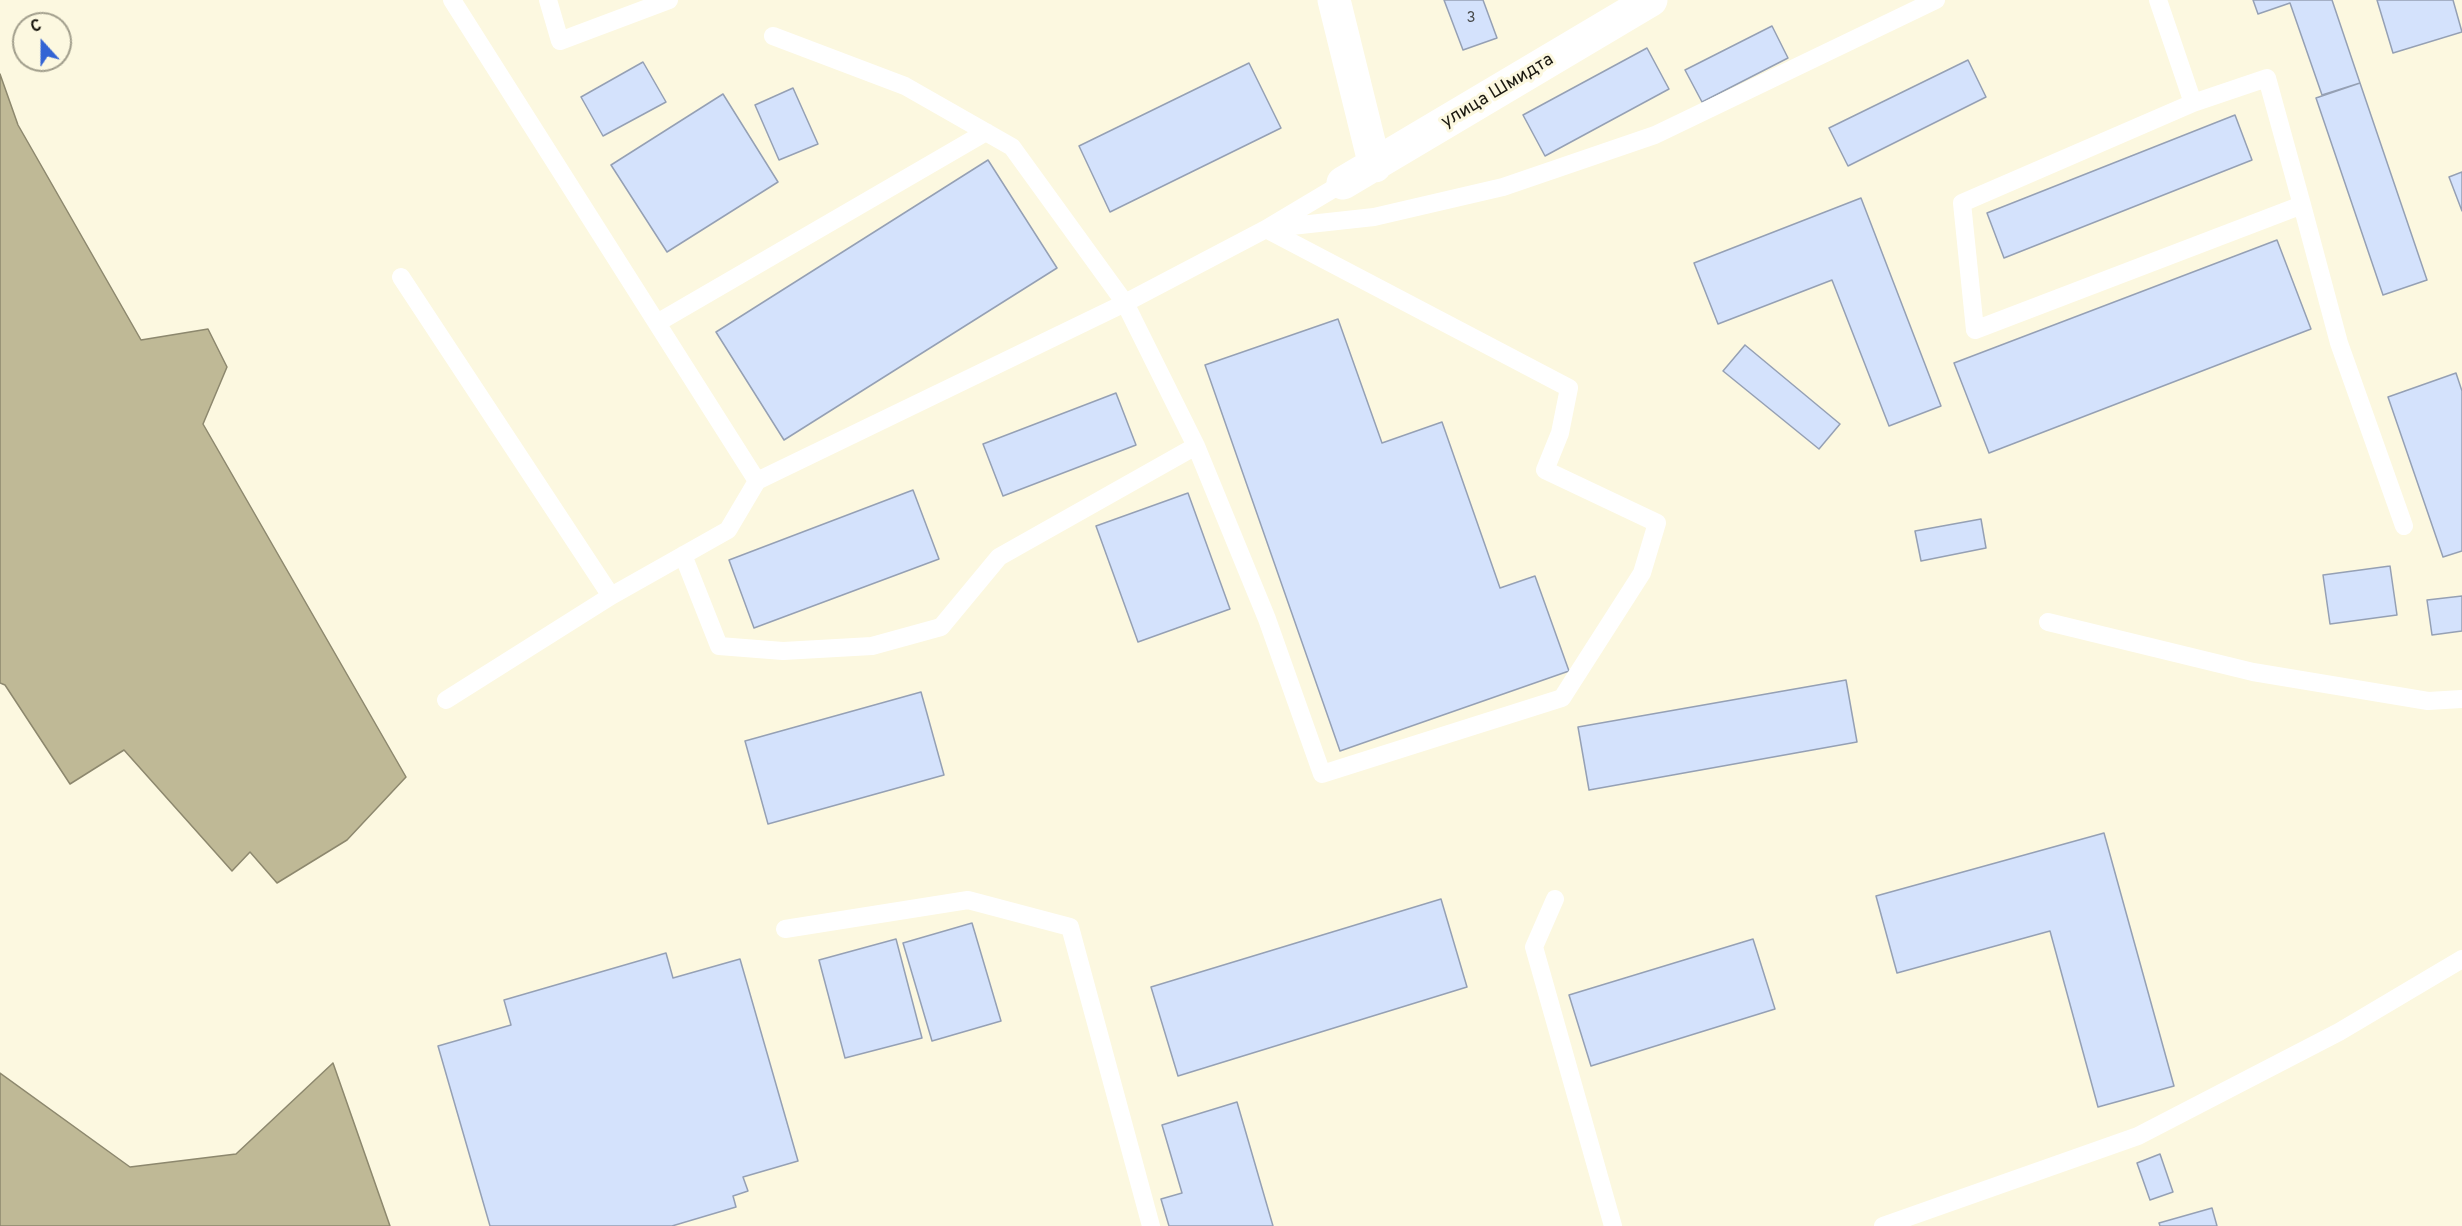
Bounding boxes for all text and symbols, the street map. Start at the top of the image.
house number: 3 [1466,10,1476,28]
north arrow [12,12,72,72]
text: С [28,16,45,38]
street label: улица Шмидта [1438,50,1558,134]

